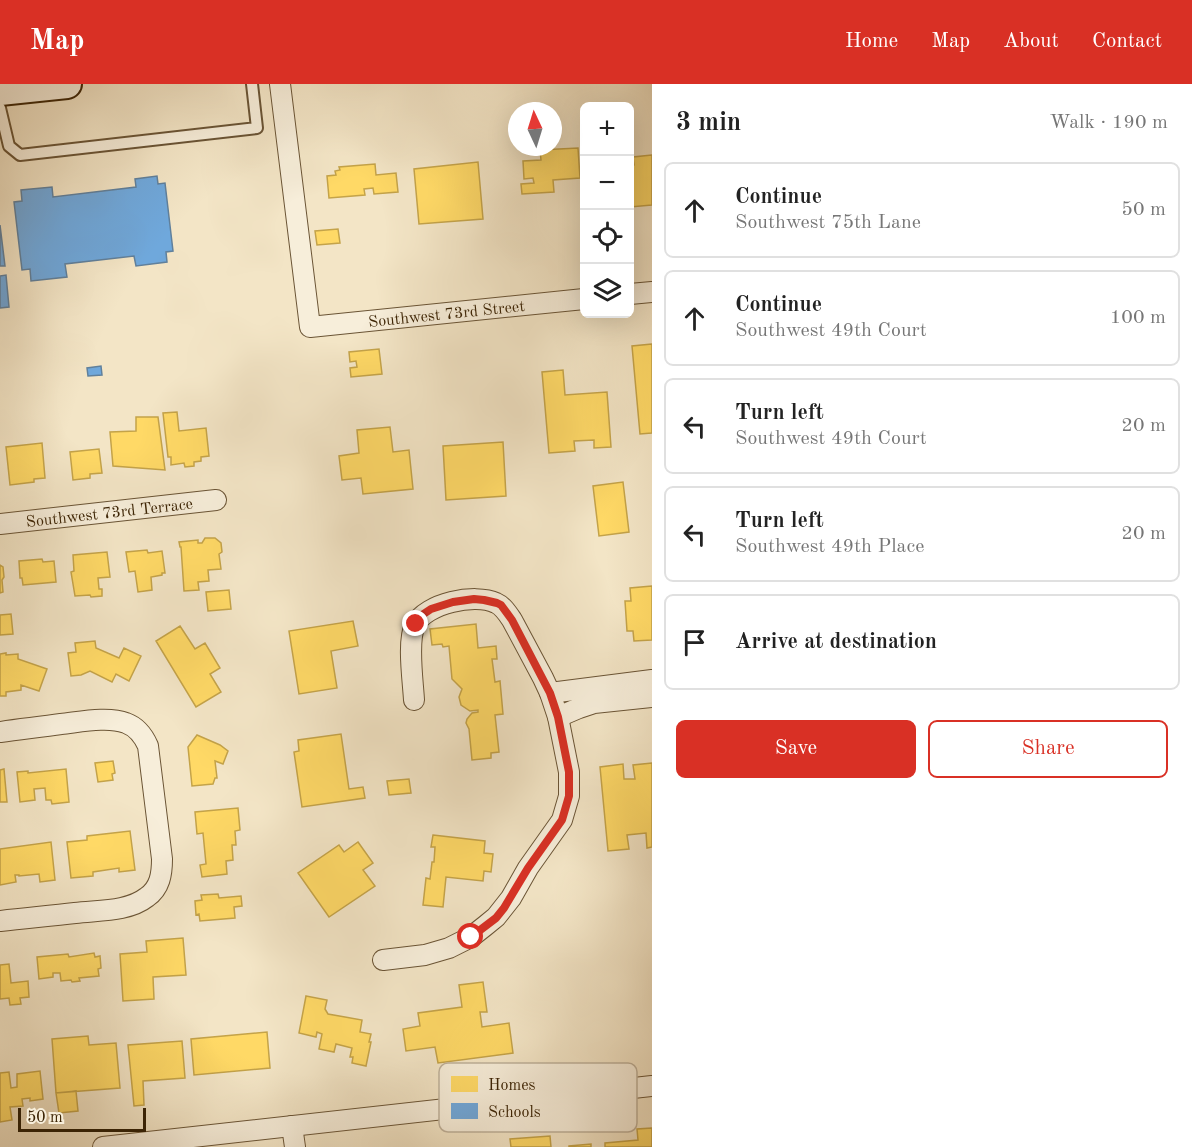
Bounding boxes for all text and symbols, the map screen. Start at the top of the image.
text: Map [30,28,84,56]
text: Home [845,31,898,52]
text: Map [931,31,970,52]
text: About [1003,31,1059,52]
text: Contact [1092,31,1162,52]
north arrow [508,102,562,156]
map controls [580,102,634,318]
button: + [580,102,634,156]
text: 3 min [676,110,741,136]
text: Walk · 190 m [1049,113,1168,133]
button: − [580,156,634,210]
text: Continue [735,186,822,208]
icon: ahead [678,194,711,227]
text: 50 m [1121,200,1166,220]
button: locate [580,210,634,264]
text: Southwest 75th Lane [735,213,921,233]
button: layers [580,264,634,318]
text: Continue [735,294,822,316]
street label: Southwest 73rd Street [368,299,526,331]
icon: ahead [678,302,711,335]
text: 100 m [1110,308,1166,328]
text: Southwest 49th Court [735,321,927,341]
text: Turn left [735,402,824,424]
icon: left [678,410,711,443]
text: 20 m [1121,416,1166,436]
text: Southwest 49th Court [735,429,927,449]
street label: Southwest 73rd Terrace [25,497,194,531]
text: Turn left [735,510,824,532]
icon: left [678,518,711,551]
text: 20 m [1121,524,1166,544]
text: Southwest 49th Place [735,537,924,557]
route end [402,610,428,636]
icon: arrive [678,626,711,659]
text: Arrive at destination [735,631,937,653]
button: Save [676,720,916,778]
button: Share [928,720,1168,778]
route start [457,923,483,949]
legend [439,1063,637,1132]
text: Homes [488,1078,536,1094]
scale bar [18,1105,146,1132]
text: Schools [488,1105,541,1121]
text: 50 m [27,1110,63,1126]

